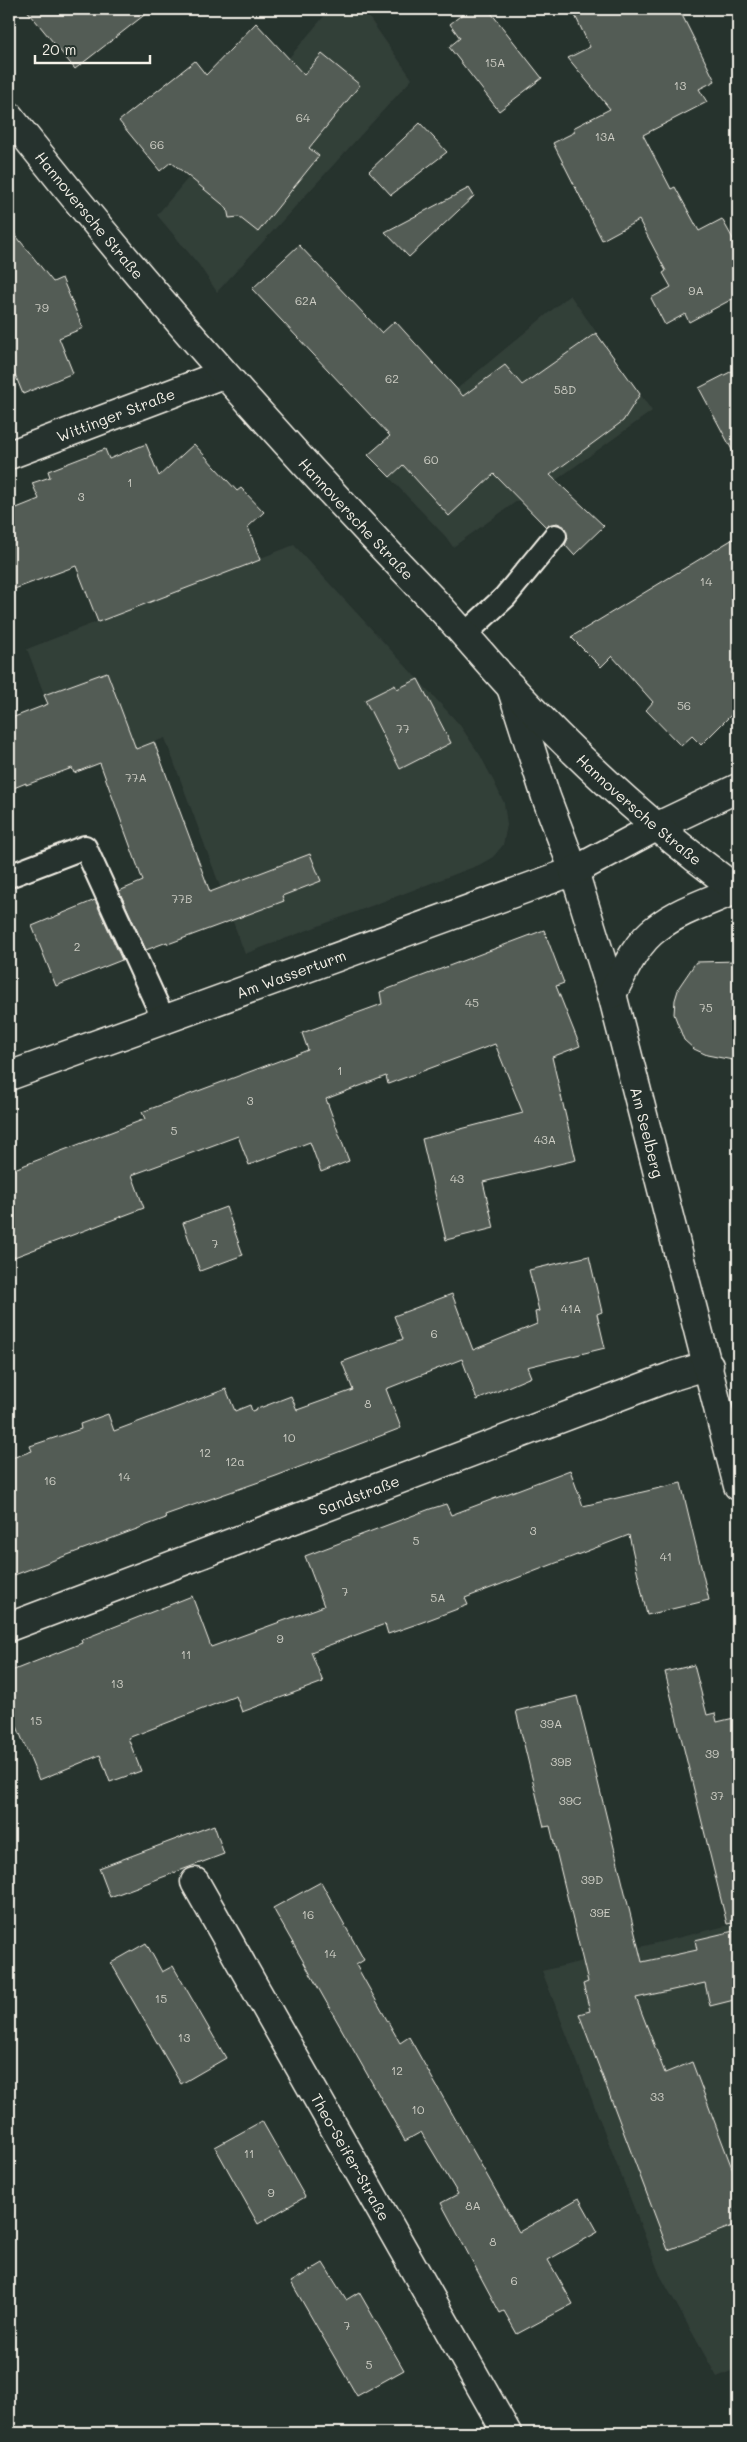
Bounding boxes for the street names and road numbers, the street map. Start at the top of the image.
street label: Hannoversche Straße [31,147,148,283]
street label: Wittinger Straße [54,383,178,446]
street label: Hannoversche Straße [295,453,418,584]
street label: Hannoversche Straße [572,749,706,869]
street label: Am Wasserturm [233,945,349,1003]
street label: Am Seelberg [626,1085,669,1180]
street label: Sandstraße [315,1470,402,1519]
street label: Theo-Seifer-Straße [307,2090,395,2224]

